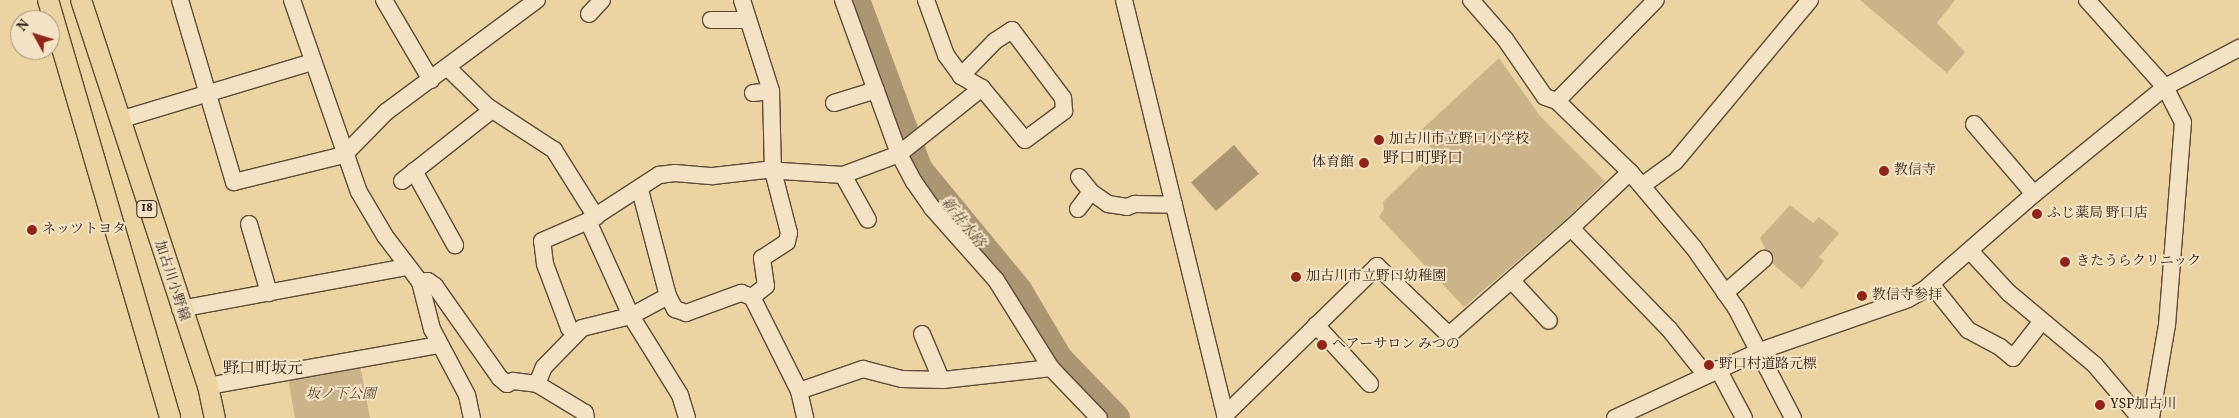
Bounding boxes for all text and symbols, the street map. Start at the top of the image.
north arrow [10,10,60,60]
text: N [13,16,34,36]
place label: 加古川市立野口小学校 [1389,132,1529,148]
marker: 加古川市立野口小学校 [1373,134,1385,146]
district label: 野口町野口 [1383,149,1463,169]
place label: 体育館 [1312,155,1354,171]
marker: 体育館 [1358,157,1370,169]
place label: 教信寺 [1894,163,1936,179]
marker: 教信寺 [1878,165,1890,177]
water label: 新井水路 [936,194,988,252]
road number: 18 [136,200,158,218]
place label: ふじ薬局 野口店 [2047,206,2148,222]
marker: ふじ薬局 野口店 [2031,208,2043,220]
place label: ネッツトヨタ [42,222,126,238]
marker: ネッツトヨタ [26,224,38,236]
street label: 加古川小野線 [150,238,192,324]
place label: きたうらクリニック [2076,254,2202,270]
marker: きたうらクリニック [2058,255,2072,269]
place label: 加古川市立野口幼稚園 [1306,269,1446,285]
marker: 加古川市立野口幼稚園 [1290,271,1302,283]
place label: 教信寺参拝 [1872,288,1942,304]
marker: 教信寺参拝 [1856,290,1868,302]
place label: ヘアーサロン みつの [1332,337,1460,353]
marker: ヘアーサロン みつの [1316,339,1328,351]
place label: 野口村道路元標 [1719,357,1817,373]
district label: 野口町坂元 [223,359,303,379]
marker: 野口村道路元標 [1703,359,1715,371]
park label: 坂ノ下公園 [306,387,376,403]
place label: YSP加古川 [2110,397,2176,413]
marker: YSP加古川 [2094,399,2106,411]

